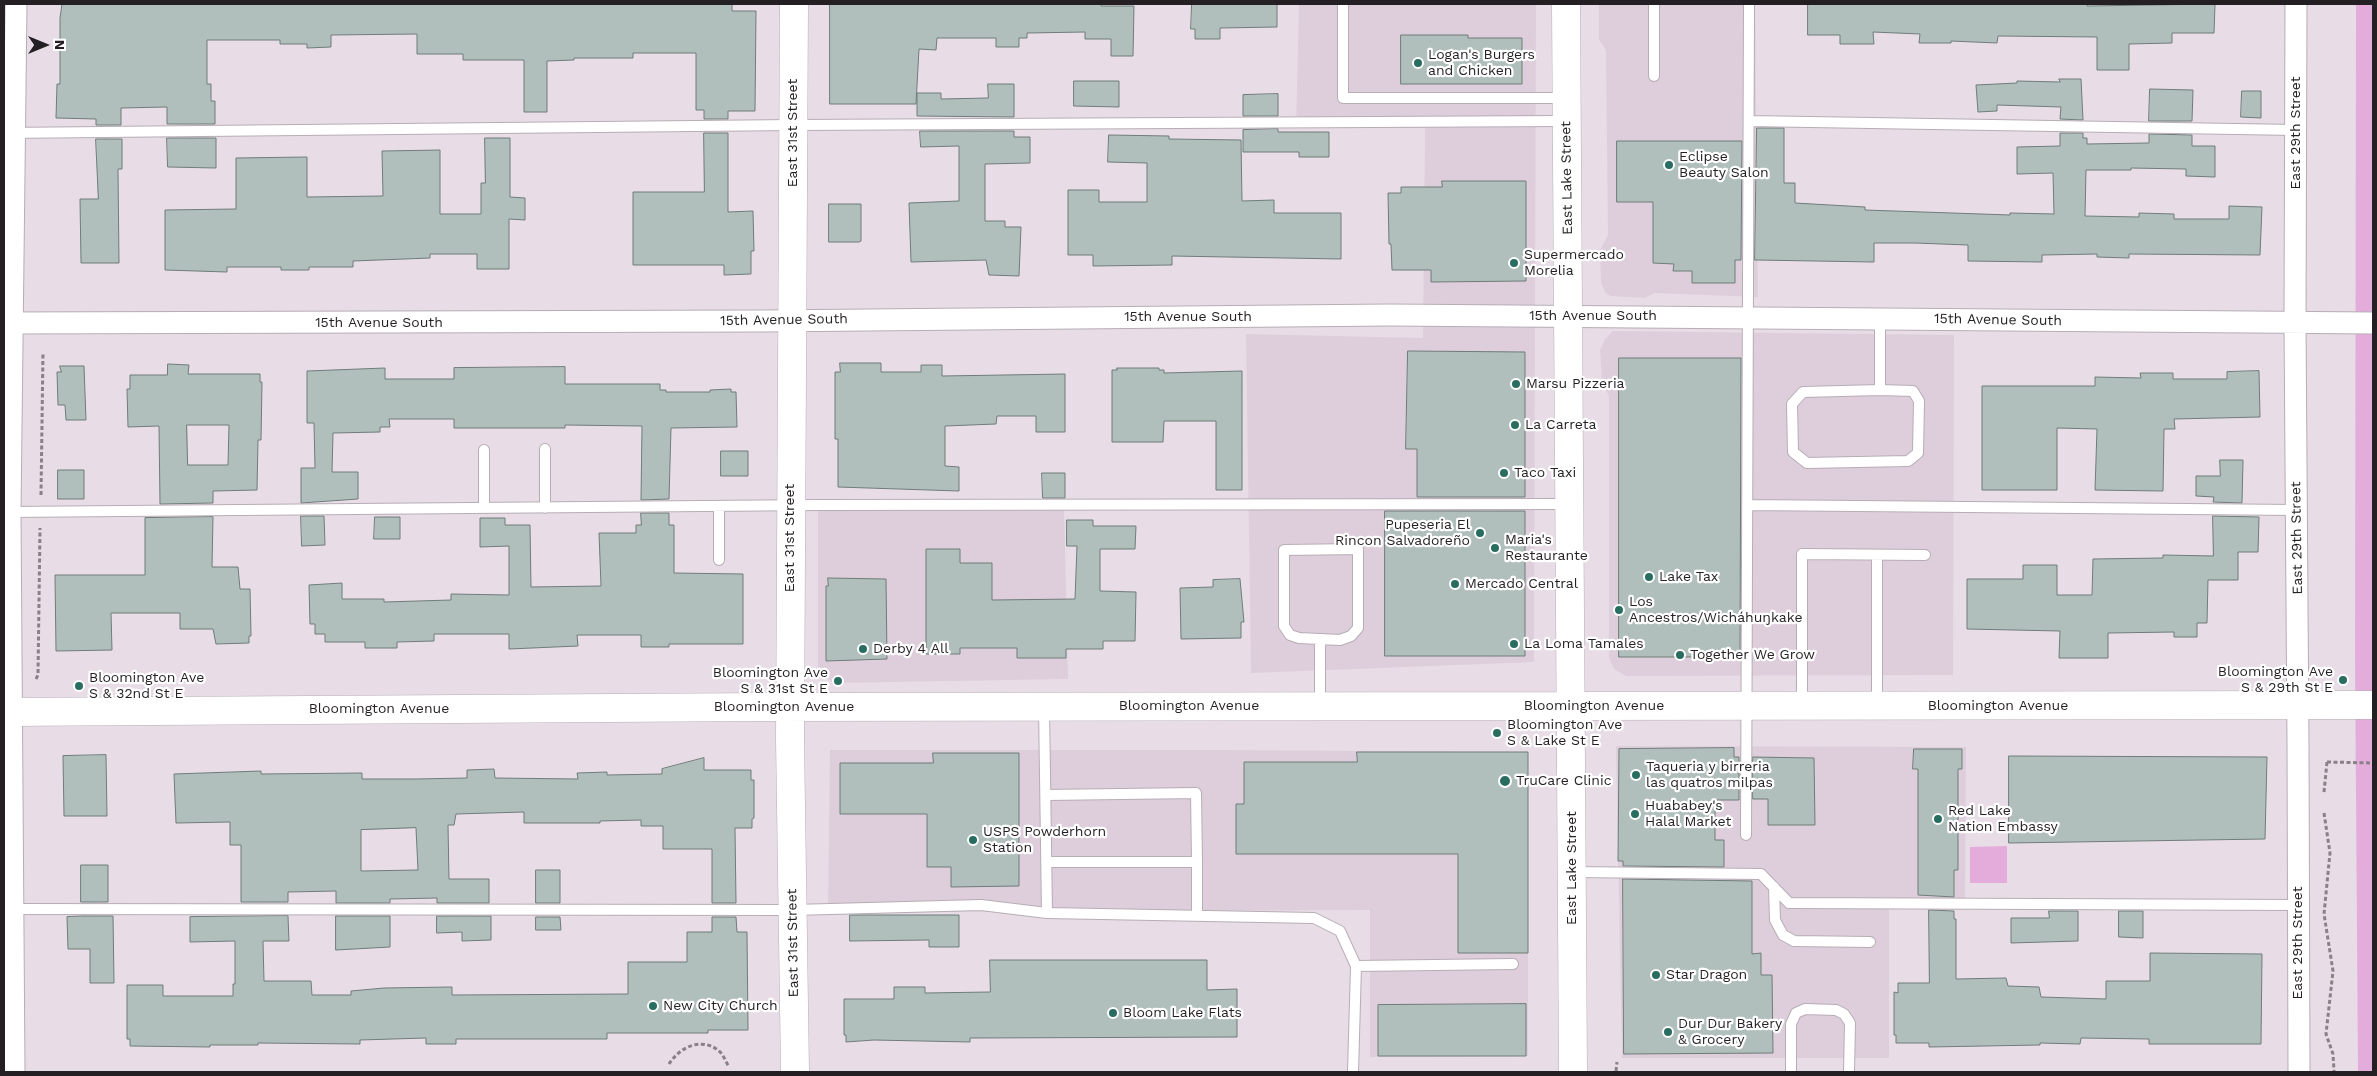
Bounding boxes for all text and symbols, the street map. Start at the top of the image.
north arrow [20,20,70,70]
text: N [52,40,68,50]
place label: Logan's Burgers and Chicken [1428,47,1535,80]
marker: Logan's Burgers and Chicken [1412,57,1424,69]
street label: East 29th Street [2288,76,2304,190]
street label: East 31st Street [785,79,801,187]
street label: East Lake Street [1558,121,1576,235]
place label: Eclipse Beauty Salon [1679,149,1769,182]
marker: Eclipse Beauty Salon [1663,159,1675,171]
place label: Supermercado Morelia [1524,247,1624,280]
marker: Supermercado Morelia [1508,257,1520,269]
street label: 15th Avenue South [1529,308,1657,324]
street label: 15th Avenue South [1124,309,1252,325]
street label: 15th Avenue South [720,310,848,330]
street label: 15th Avenue South [1934,310,2062,330]
street label: 15th Avenue South [315,315,443,331]
place label: Marsu Pizzeria [1526,376,1625,392]
marker: Marsu Pizzeria [1510,378,1522,390]
place label: La Carreta [1525,417,1596,433]
marker: La Carreta [1509,419,1521,431]
place label: Taco Taxi [1514,465,1576,481]
marker: Taco Taxi [1498,467,1510,479]
street label: East 29th Street [2288,481,2306,595]
street label: East 31st Street [782,484,798,592]
place label: Pupeseria El Rincon Salvadoreño [1335,517,1470,550]
marker: Pupeseria El Rincon Salvadoreño [1474,527,1486,539]
place label: Maria's Restaurante [1505,532,1588,564]
marker: Maria's Restaurante [1489,542,1501,554]
place label: Lake Tax [1659,569,1718,585]
marker: Lake Tax [1643,571,1655,583]
place label: Mercado Central [1465,576,1578,592]
marker: Mercado Central [1449,578,1461,590]
place label: Los Ancestros/Wicháhuŋkake [1629,594,1803,626]
marker: Los Ancestros/Wicháhuŋkake [1613,604,1625,616]
place label: La Loma Tamales [1524,636,1644,652]
marker: La Loma Tamales [1508,638,1520,650]
place label: Derby 4 All [873,641,949,657]
marker: Derby 4 All [857,643,869,655]
place label: Together We Grow [1690,647,1815,663]
marker: Together We Grow [1674,649,1686,661]
place label: Bloomington Ave S & 29th St E [2218,664,2333,696]
place label: Bloomington Ave S & 31st St E [713,665,828,698]
place label: Bloomington Ave S & 32nd St E [89,670,204,702]
marker: Bloomington Ave S & 29th St E [2337,674,2349,686]
marker: Bloomington Ave S & 31st St E [832,675,844,687]
marker: Bloomington Ave S & 32nd St E [73,680,85,692]
street label: Bloomington Avenue [1119,698,1259,714]
street label: Bloomington Avenue [1524,698,1664,714]
street label: Bloomington Avenue [1928,698,2068,714]
street label: Bloomington Avenue [714,699,854,715]
street label: Bloomington Avenue [309,701,449,717]
place label: Bloomington Ave S & Lake St E [1507,717,1622,750]
marker: Bloomington Ave S & Lake St E [1491,727,1503,739]
place label: Taqueria y birreria las quatros milpas [1646,759,1773,792]
marker: Taqueria y birreria las quatros milpas [1630,769,1642,781]
place label: TruCare Clinic [1516,773,1611,789]
marker: TruCare Clinic [1498,774,1512,788]
place label: Huababey's Halal Market [1645,798,1731,830]
place label: Red Lake Nation Embassy [1948,803,2058,836]
marker: Huababey's Halal Market [1629,808,1641,820]
street label: East Lake Street [1564,811,1580,925]
marker: Red Lake Nation Embassy [1932,813,1944,825]
place label: USPS Powderhorn Station [983,824,1106,856]
marker: USPS Powderhorn Station [967,834,979,846]
street label: East 29th Street [2290,886,2306,1000]
street label: East 31st Street [784,889,802,997]
place label: Star Dragon [1666,967,1747,983]
marker: Star Dragon [1650,969,1662,981]
place label: New City Church [663,998,778,1014]
marker: New City Church [647,1000,659,1012]
place label: Bloom Lake Flats [1123,1005,1242,1021]
marker: Bloom Lake Flats [1107,1007,1119,1019]
place label: Dur Dur Bakery & Grocery [1678,1016,1782,1048]
marker: Dur Dur Bakery & Grocery [1662,1026,1674,1038]

